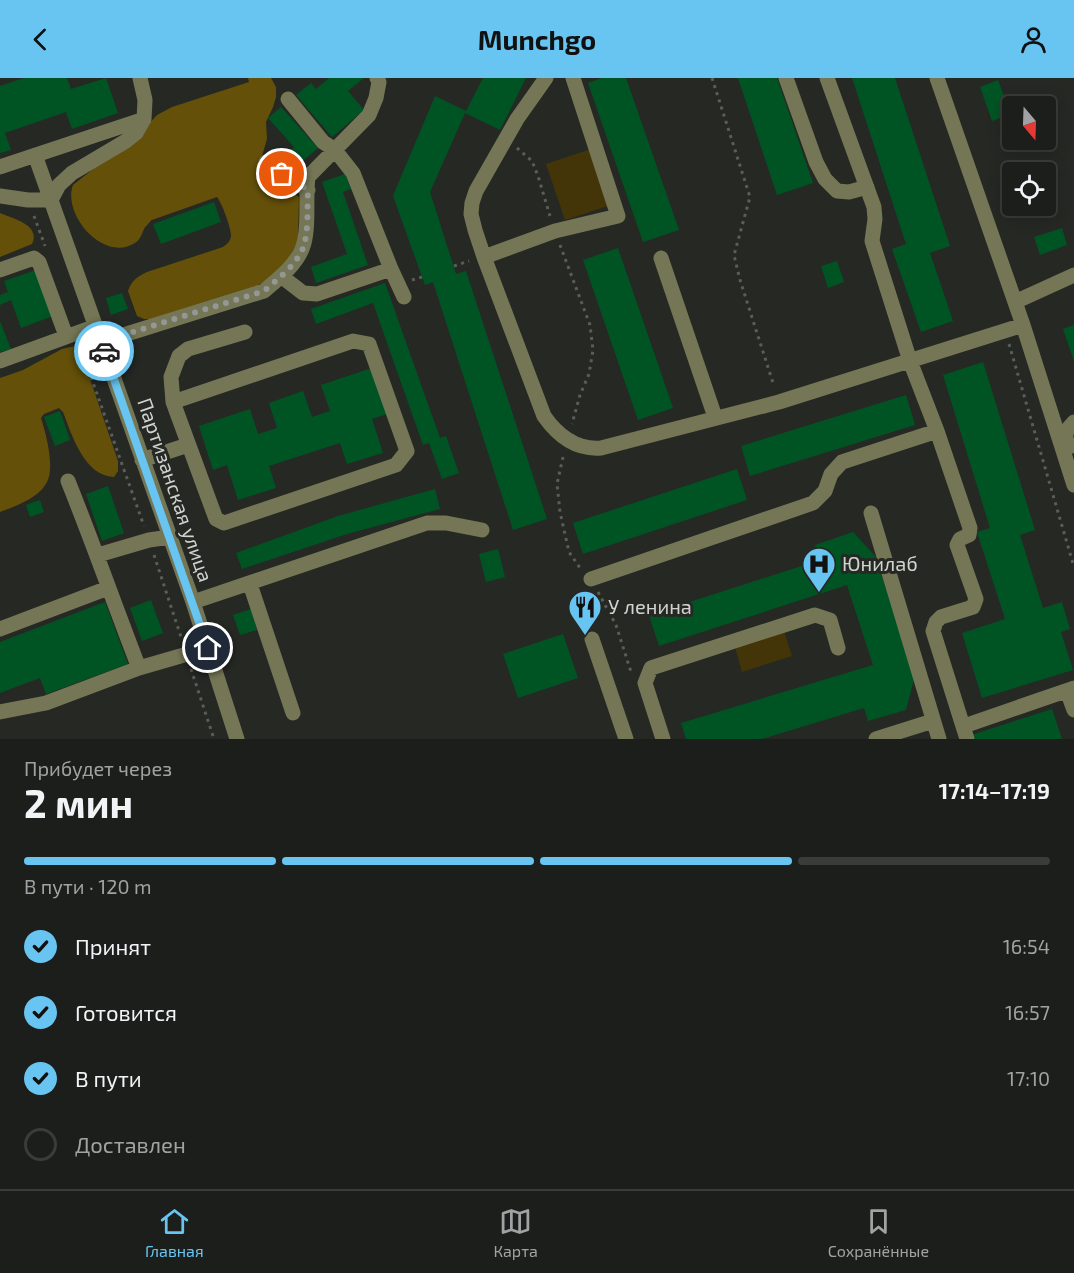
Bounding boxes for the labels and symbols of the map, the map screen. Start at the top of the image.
north arrow [1002,96,1056,150]
pin [256,148,307,199]
courier [74,321,134,381]
street label: Партизанская улица [132,395,219,585]
hospital icon: Юнилаб [801,546,837,593]
place label: Юнилаб [842,551,918,575]
restaurant icon: У ленина [567,589,603,636]
place label: У ленина [608,594,692,618]
pin [182,622,233,673]

